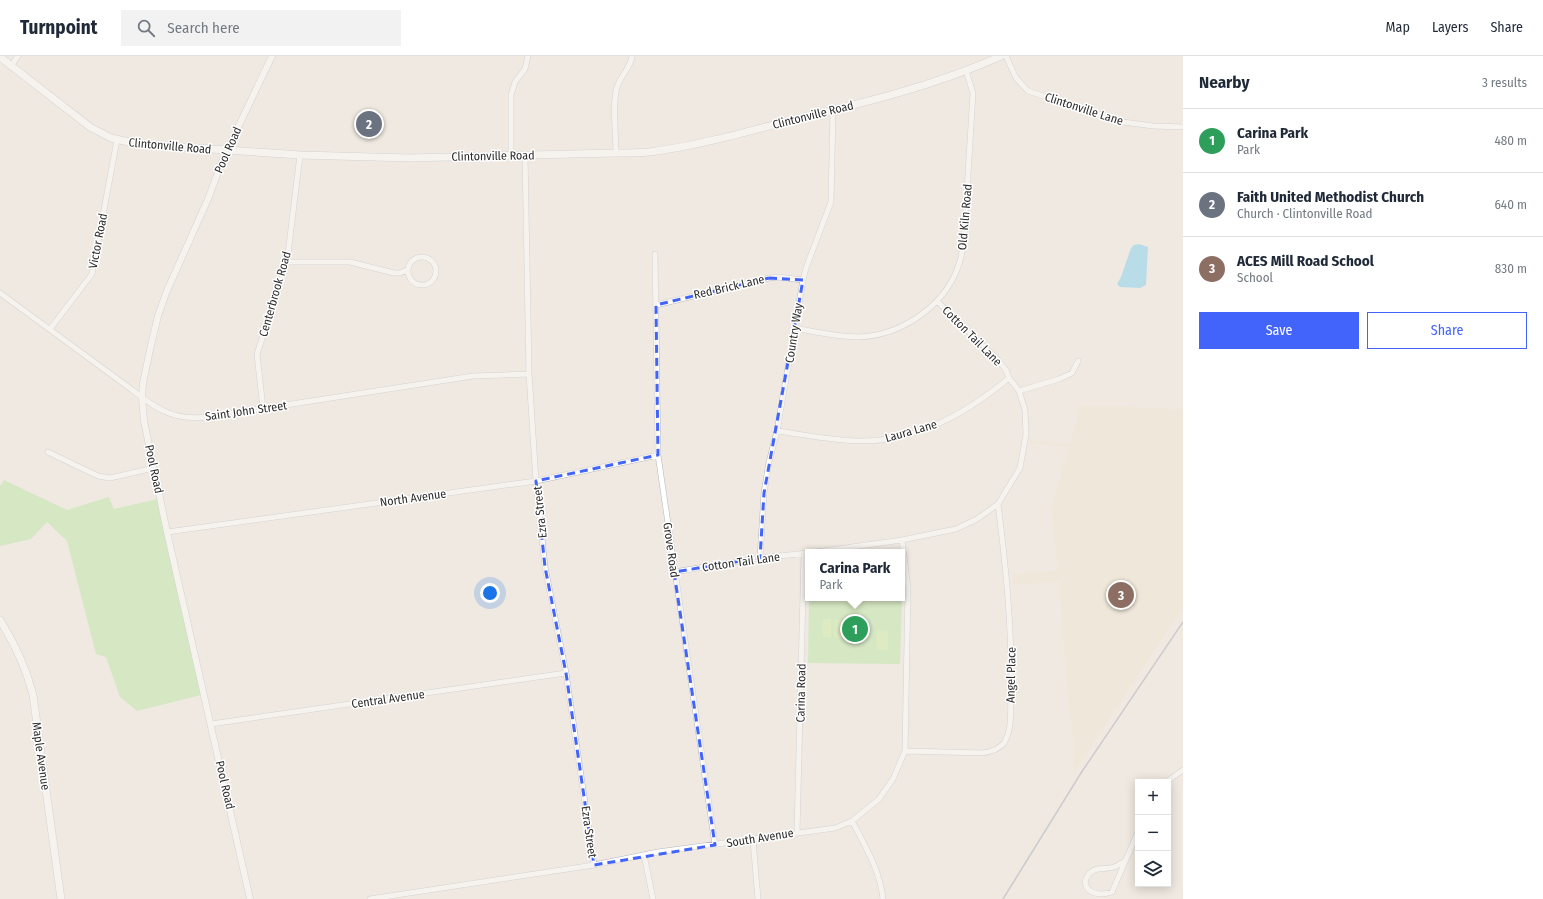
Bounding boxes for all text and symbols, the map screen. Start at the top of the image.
search box [121,10,401,46]
text: Turnpoint [20,16,97,39]
icon: search [135,17,157,39]
text: Search here [167,19,240,37]
text: Map [1386,19,1410,36]
text: Layers [1432,19,1468,36]
text: Share [1490,19,1523,36]
text: Nearby [1199,72,1250,93]
text: 3 results [1482,75,1527,90]
street label: Clintonville Lane [1043,90,1125,128]
street label: Clintonville Road [771,98,855,132]
pin: 2 [356,109,382,139]
text: Carina Park [1237,124,1308,142]
street label: Pool Road [212,125,244,175]
text: 1 [1209,133,1215,148]
text: 480 m [1494,133,1527,148]
street label: Clintonville Road [128,135,212,157]
text: Park [1237,142,1260,157]
street label: Clintonville Road [451,148,535,164]
street label: Old Kiln Road [955,183,975,251]
text: Faith United Methodist Church [1237,188,1424,206]
text: 2 [1209,197,1215,212]
text: 640 m [1494,197,1527,212]
text: Church · Clintonville Road [1237,206,1373,221]
street label: Victor Road [86,212,110,270]
street label: Centerbrook Road [256,250,294,338]
text: ACES Mill Road School [1237,252,1374,270]
text: 3 [1209,261,1215,276]
text: 830 m [1495,261,1527,276]
text: School [1237,270,1273,285]
street label: Red Brick Lane [692,272,766,302]
street label: Country Way [782,301,806,364]
street label: Cotton Tail Lane [939,303,1005,369]
button: Save [1199,312,1359,349]
button: Share [1367,312,1527,349]
street label: Saint John Street [204,398,288,424]
street label: Laura Lane [883,417,939,445]
street label: Pool Road [142,443,166,495]
street label: Ezra Street [530,485,550,539]
street label: North Avenue [379,486,447,510]
street label: Grove Road [660,521,682,579]
popup [805,549,905,601]
street label: Cotton Tail Lane [701,550,781,574]
text: Carina Park [819,559,891,577]
text: Park [819,577,843,592]
pin: 3 [1108,580,1134,610]
your location [480,583,500,603]
pin: 1 [842,614,868,644]
street label: Angel Place [1004,647,1018,703]
street label: Carina Road [793,663,809,723]
street label: Central Avenue [351,687,426,711]
street label: Maple Avenue [29,721,53,791]
street label: Pool Road [213,759,237,811]
map controls [1135,779,1171,887]
button: + [1135,779,1171,815]
street label: Ezra Street [578,805,600,859]
button: − [1135,815,1171,851]
street label: South Avenue [725,826,795,850]
button: layers [1135,851,1171,887]

